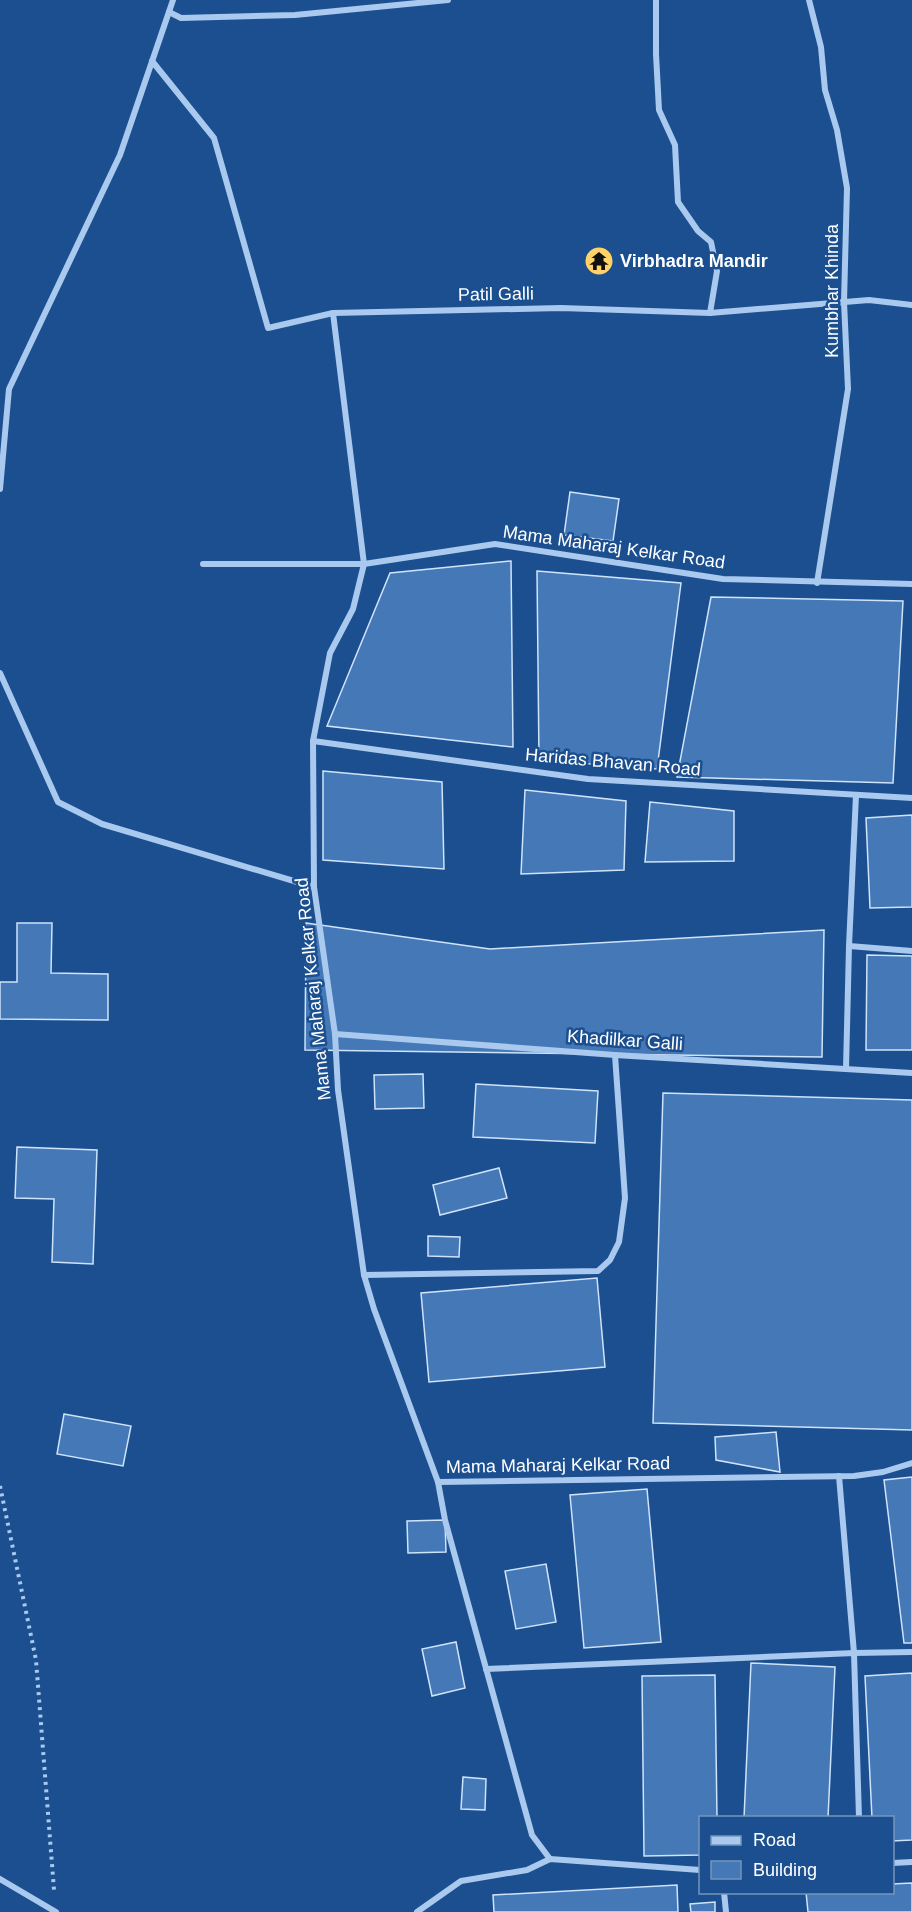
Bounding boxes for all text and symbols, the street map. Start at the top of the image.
street label: Kumbhar Khinda [822,223,842,358]
temple icon: Virbhadra Mandir [583,245,615,277]
place label: Virbhadra Mandir [620,251,768,271]
street label: Patil Galli [458,283,534,305]
street label: Mama Maharaj Kelkar Road [502,522,726,572]
street label: Haridas Bhavan Road [524,744,702,780]
street label: Mama Maharaj Kelkar Road [291,877,335,1101]
street label: Khadilkar Galli [566,1026,684,1054]
street label: Mama Maharaj Kelkar Road [446,1453,670,1477]
legend [699,1816,894,1894]
text: Road [753,1830,796,1850]
text: Building [753,1860,817,1880]

